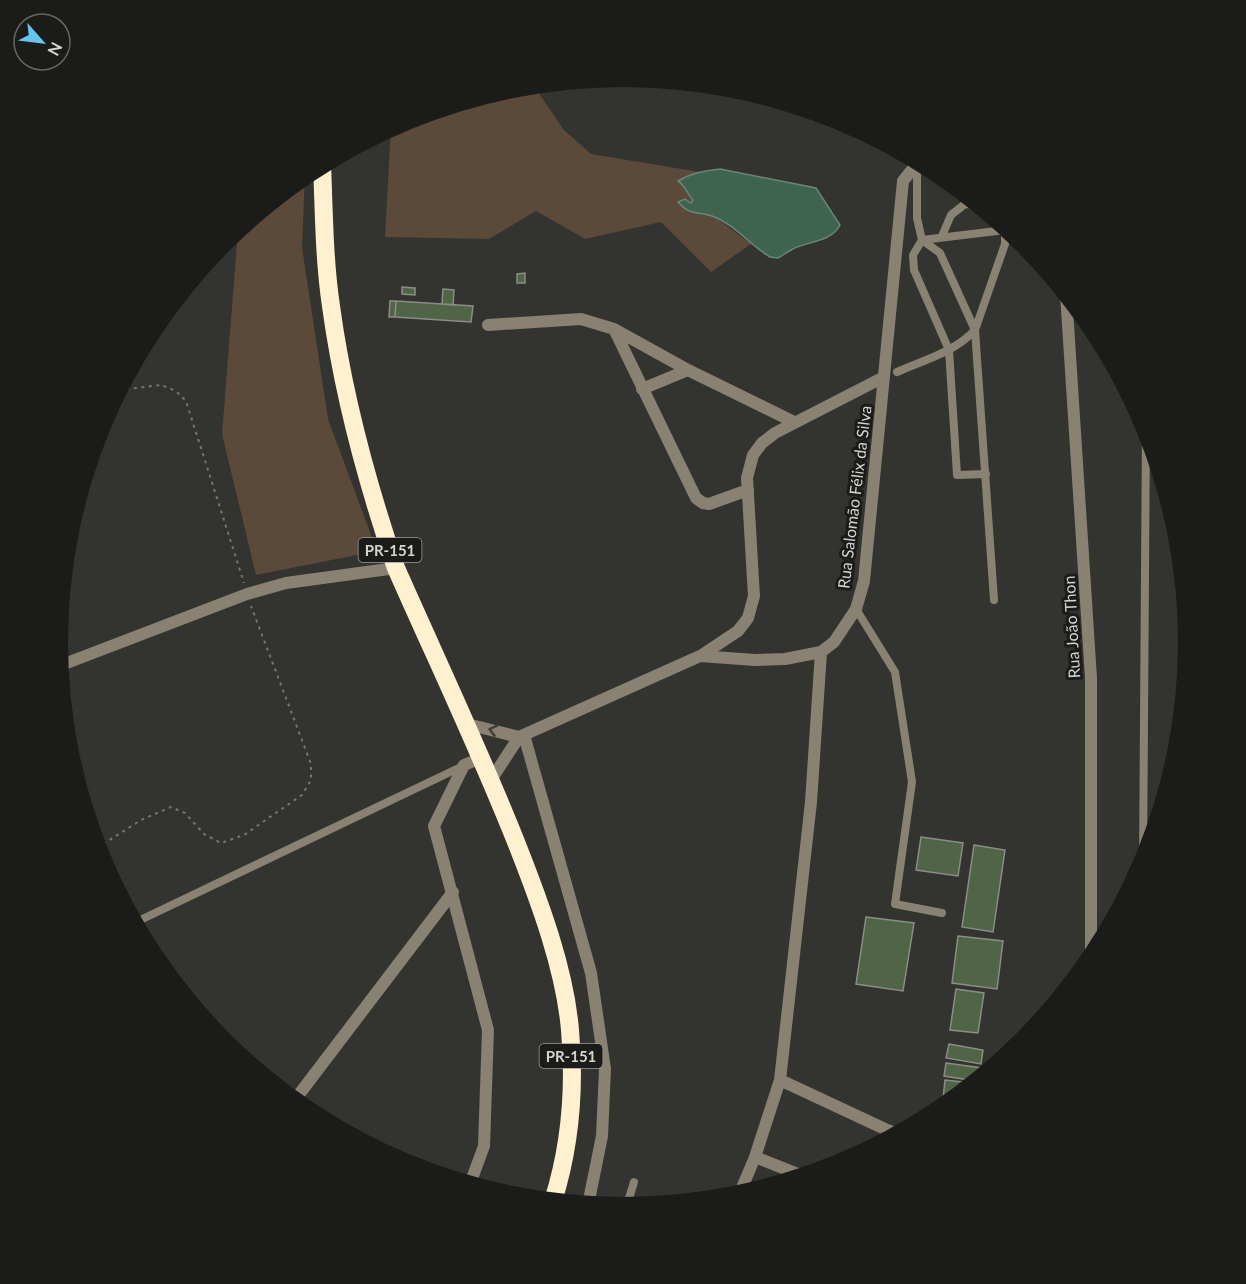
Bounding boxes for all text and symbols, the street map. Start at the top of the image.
north arrow [12,12,72,72]
text: N [44,39,67,59]
street label: Rua Salomão Félix da Silva [833,404,875,590]
road number: PR-151 [358,538,422,562]
street label: Rua João Thon [1059,575,1083,679]
one-way arrow [488,725,498,738]
road number: PR-151 [540,1044,602,1068]

